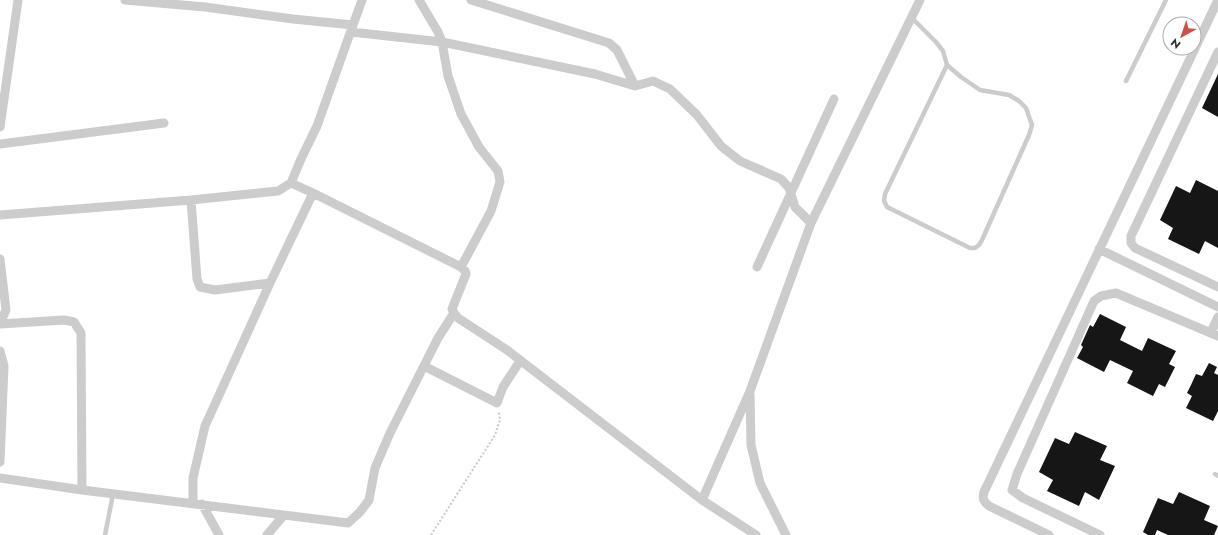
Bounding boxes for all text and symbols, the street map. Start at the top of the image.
north arrow [1162,16,1202,56]
text: N [1167,35,1184,53]

